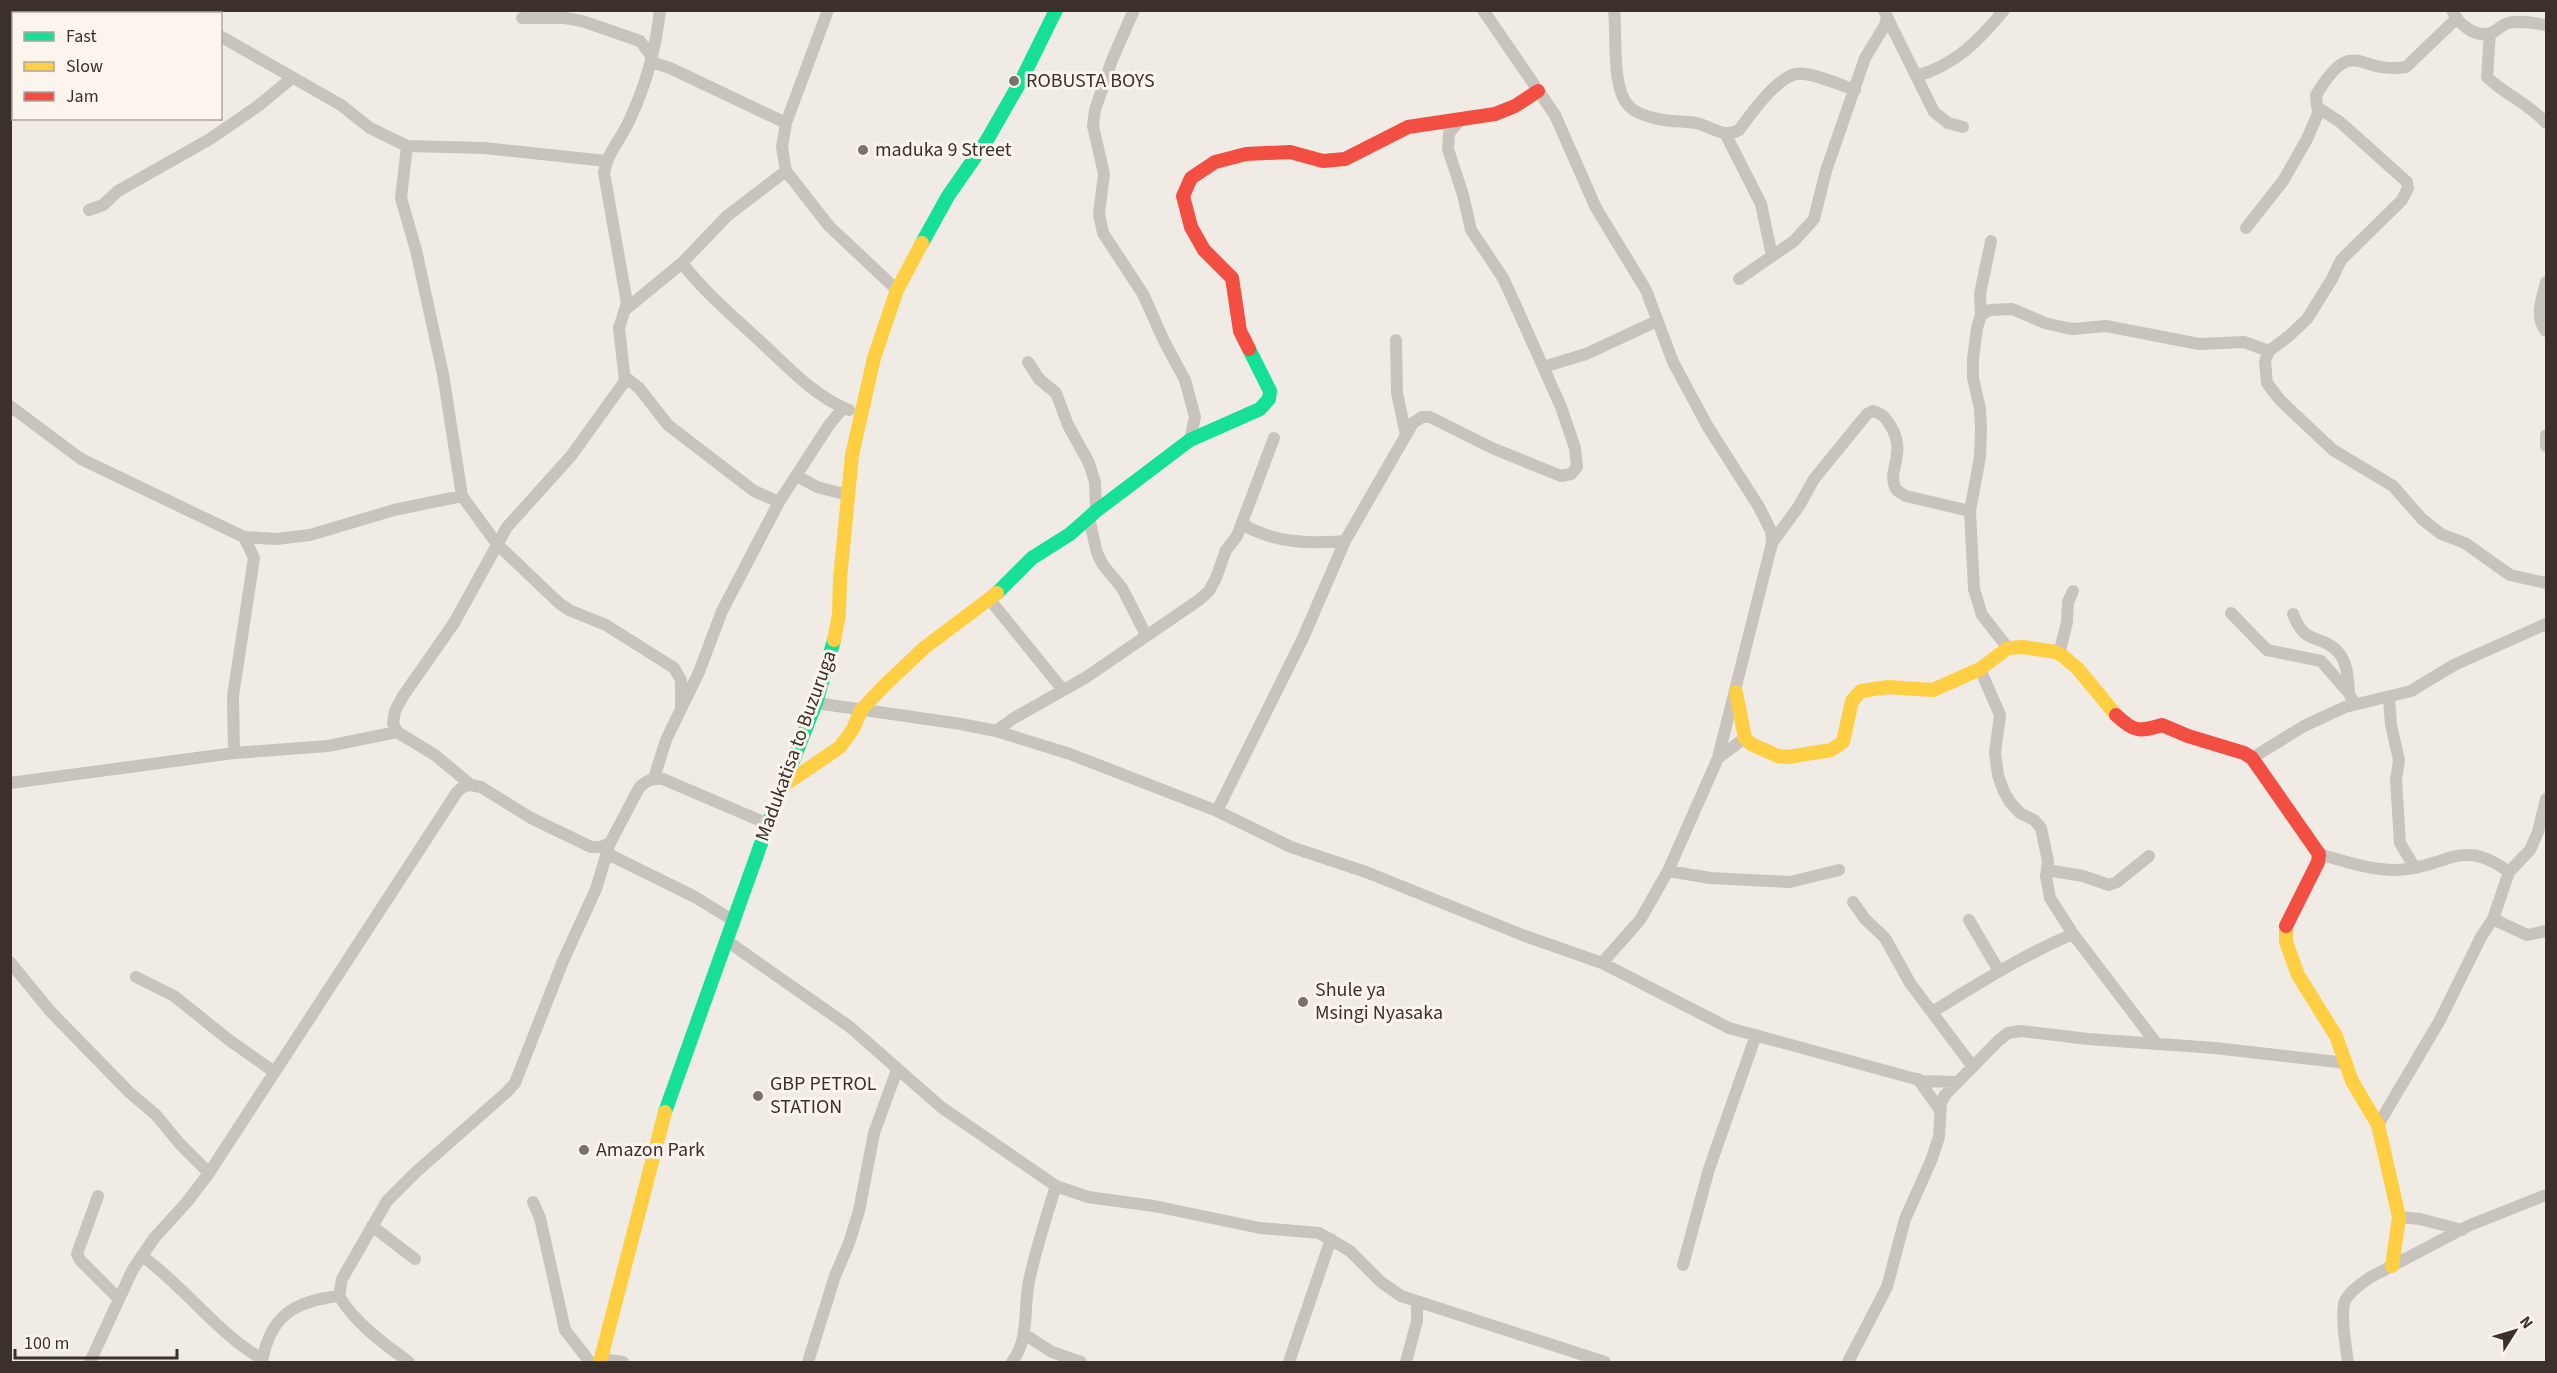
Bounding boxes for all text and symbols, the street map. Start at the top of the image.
legend [12,12,222,120]
text: Fast [66,24,97,49]
text: Slow [66,54,103,79]
place label: ROBUSTA BOYS [1026,67,1155,95]
marker: ROBUSTA BOYS [1007,74,1021,88]
text: Jam [66,84,99,109]
place label: maduka 9 Street [875,136,1012,164]
marker: maduka 9 Street [856,143,870,157]
street label: Madukatisa to Buzuruga [748,647,844,845]
place label: Shule ya Msingi Nyasaka [1315,976,1443,1027]
marker: Shule ya Msingi Nyasaka [1296,995,1310,1009]
place label: GBP PETROL STATION [770,1070,877,1121]
marker: GBP PETROL STATION [751,1089,765,1103]
place label: Amazon Park [596,1136,705,1164]
marker: Amazon Park [577,1143,591,1157]
north arrow [2485,1301,2545,1361]
text: N [2514,1312,2538,1333]
scale bar [15,1322,177,1360]
text: 100 m [24,1331,69,1356]

